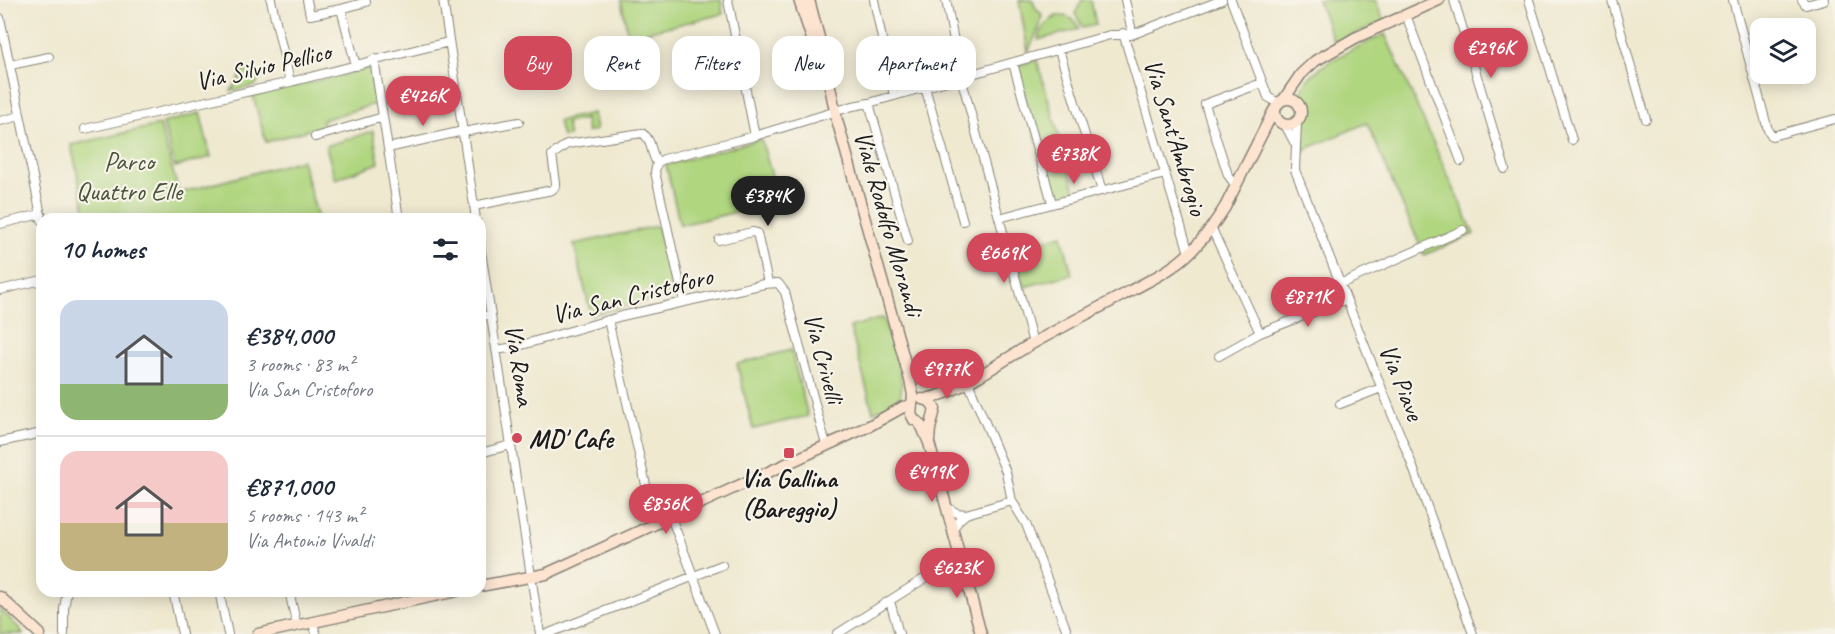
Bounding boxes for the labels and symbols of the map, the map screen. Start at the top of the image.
pin: €296K [1449,28,1533,79]
street label: Via Silvio Pellico [192,34,337,98]
street label: Via Sant'Ambrogio [1136,55,1215,221]
pin: €426K [381,76,465,127]
street label: Viale Rodolfo Morandi [846,127,932,322]
pin: €738K [1032,134,1116,185]
park label: Parco Quattro Elle [76,145,185,208]
pin: €384K [726,176,810,227]
pin: €669K [962,233,1046,284]
street label: Via San Cristoforo [548,259,718,331]
pin: €871K [1266,277,1350,328]
street label: Via Crivelli [796,310,852,410]
street label: Via Roma [497,322,543,410]
street label: Via Piave [1371,339,1432,427]
pin: €977K [905,349,989,400]
place label: MD' Cafe [529,422,615,455]
marker: MD' Cafe [510,431,524,445]
marker: Via Gallina (Bareggio) [782,446,796,460]
pin: €419K [890,452,974,503]
place label: Via Gallina (Bareggio) [741,462,839,525]
pin: €856K [624,484,708,535]
pin: €623K [915,548,999,599]

